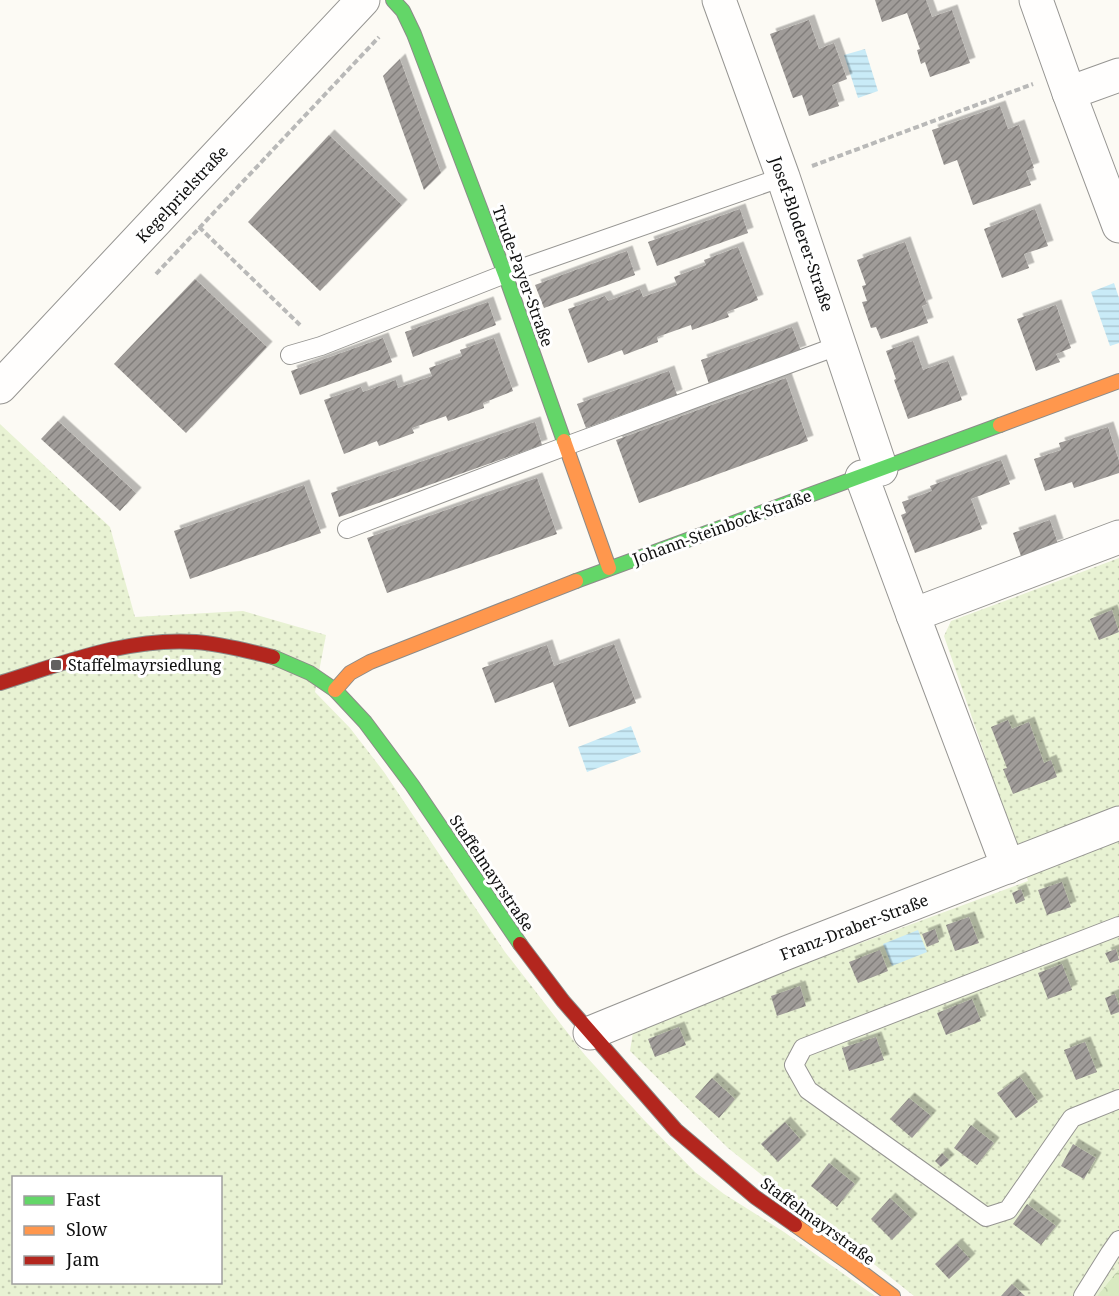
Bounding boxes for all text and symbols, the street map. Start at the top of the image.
street label: Kegelprielstraße [131,141,233,247]
street label: Josef-Bloderer-Straße [765,153,839,315]
street label: Trude-Payer-Straße [487,202,559,350]
street label: Johann-Steinbock-Straße [629,484,814,570]
place label: Staffelmayrsiedlung [68,654,222,676]
marker: Staffelmayrsiedlung [49,658,63,672]
street label: Staffelmayrstraße [445,810,539,936]
street label: Franz-Draber-Straße [777,889,931,965]
street label: Staffelmayrstraße [756,1172,880,1270]
legend [12,1176,222,1284]
text: Fast [66,1187,101,1211]
text: Slow [66,1217,108,1241]
text: Jam [65,1247,100,1271]

